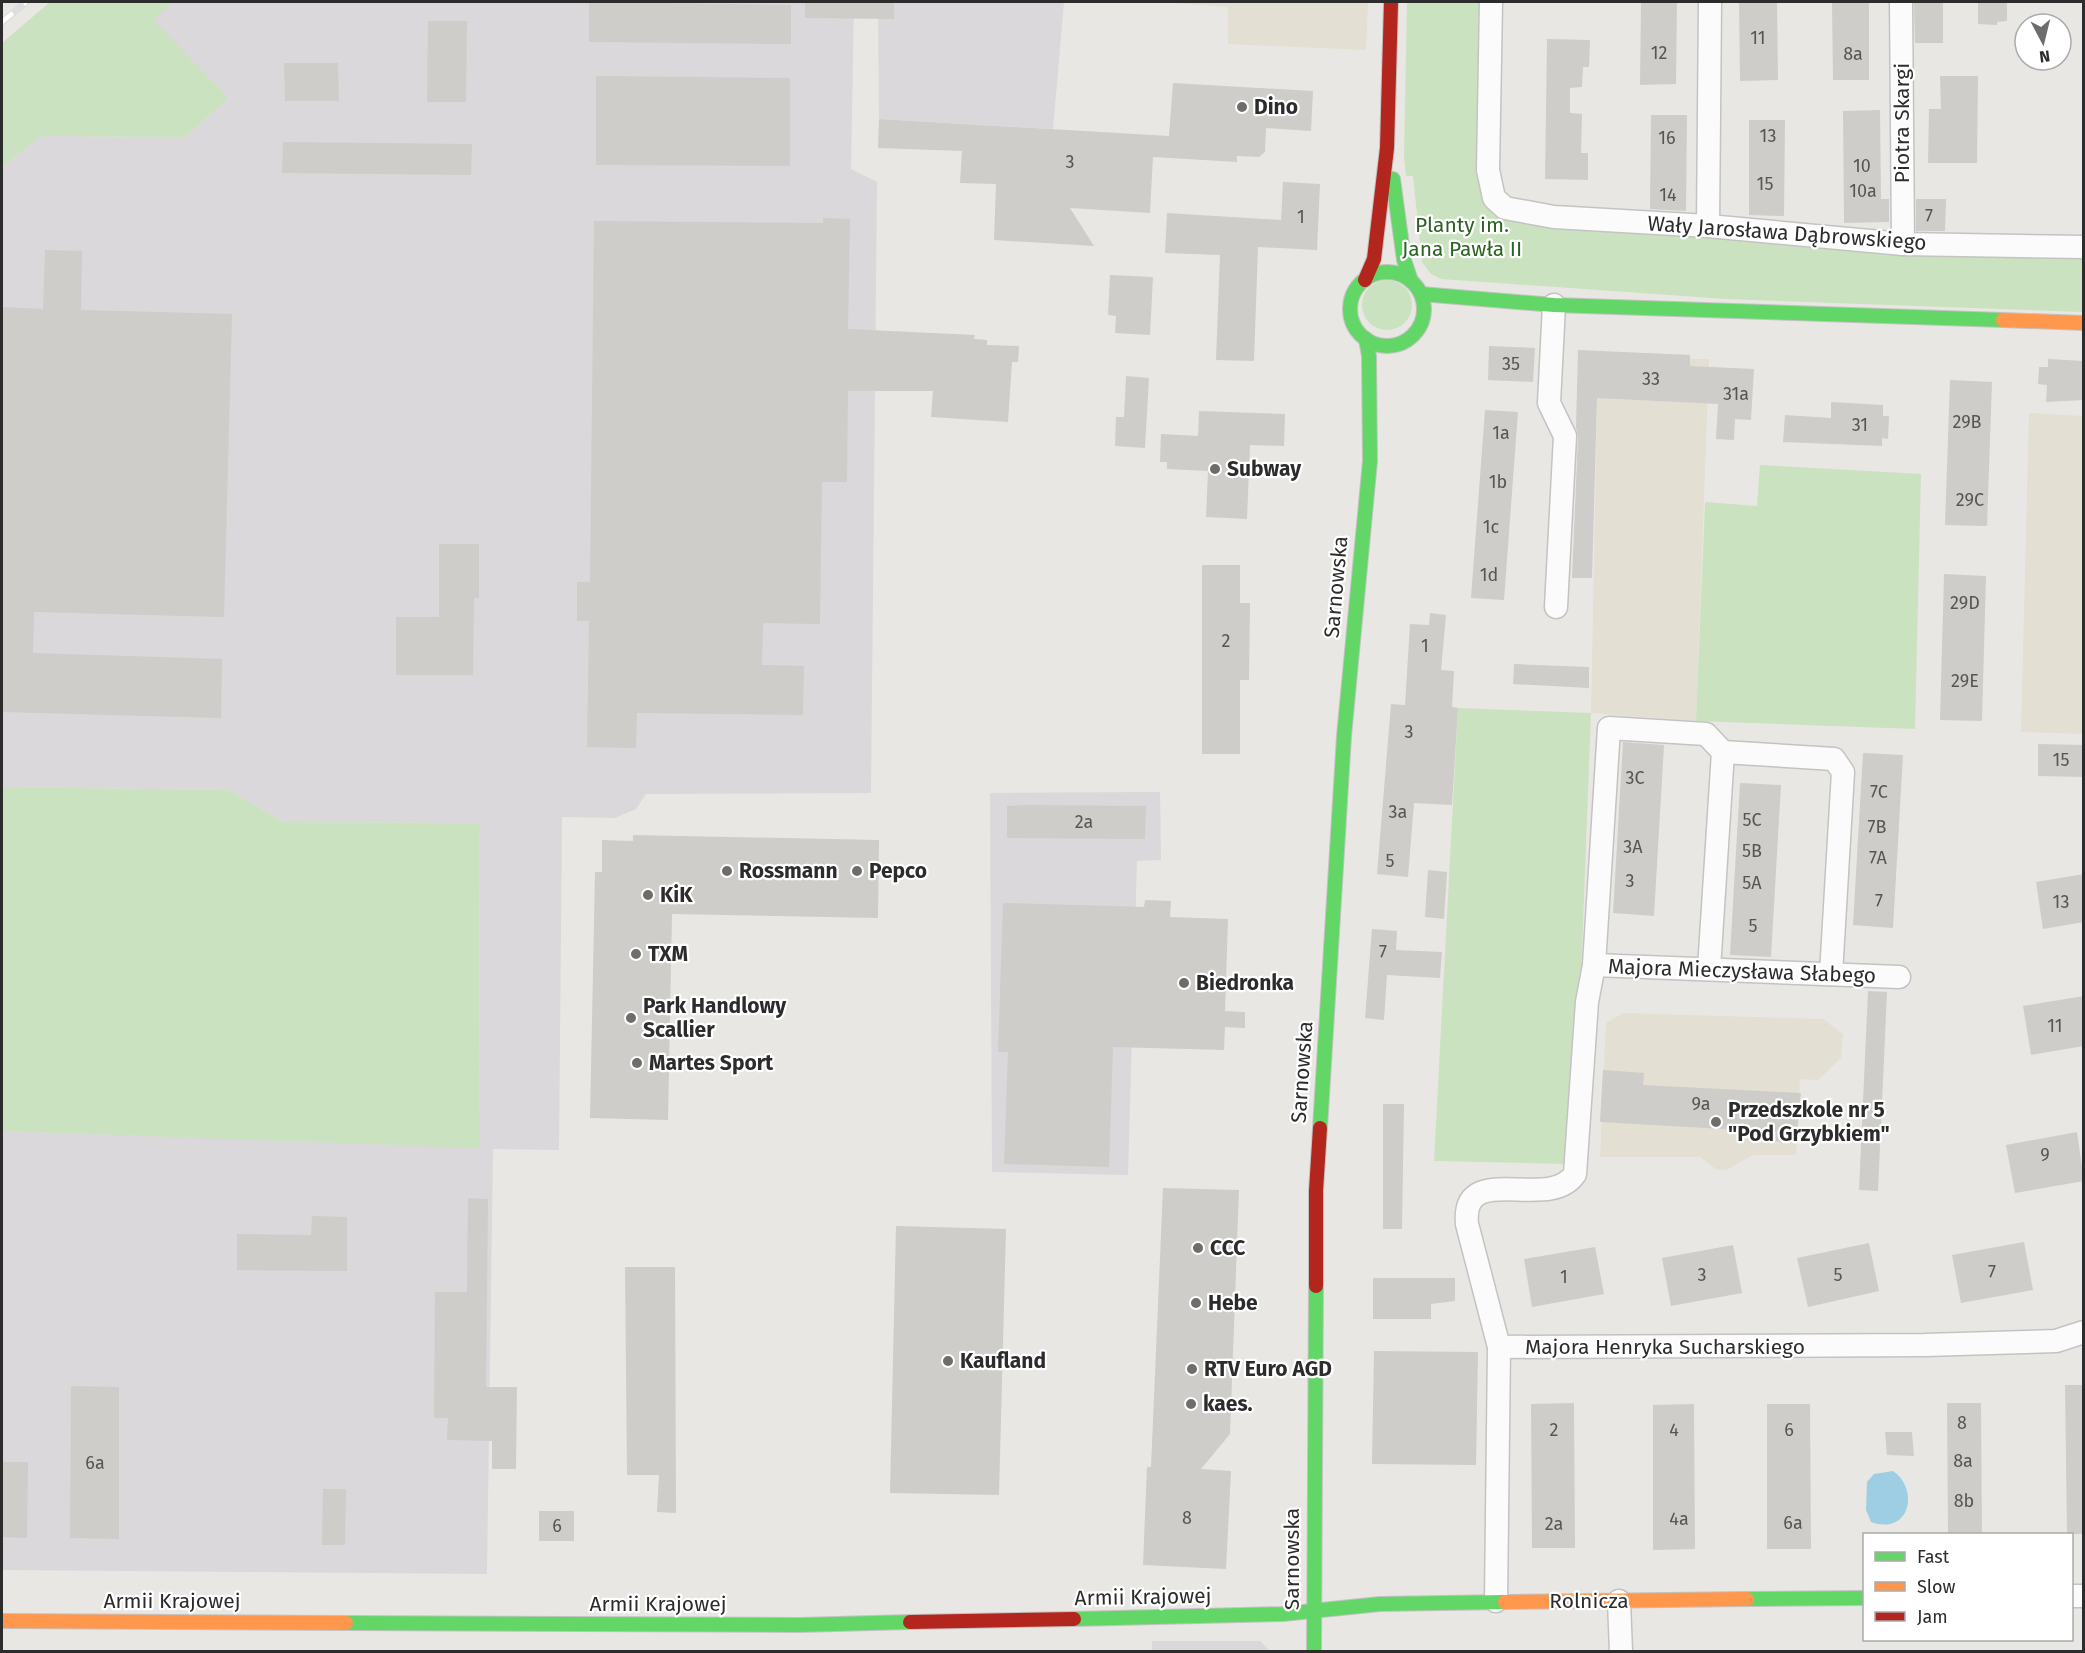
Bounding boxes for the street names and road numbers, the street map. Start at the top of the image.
street label: Piotra Skargi [1889,63,1915,183]
street label: Wały Jarosława Dąbrowskiego [1647,210,1927,256]
street label: Sarnowska [1319,535,1353,639]
street label: Majora Mieczysława Słabego [1608,953,1876,989]
street label: Sarnowska [1285,1020,1319,1124]
street label: Majora Henryka Sucharskiego [1525,1334,1805,1360]
street label: Sarnowska [1279,1508,1305,1610]
street label: Armii Krajowej [1074,1583,1212,1611]
street label: Armii Krajowej [103,1588,241,1614]
street label: Rolnicza [1549,1588,1629,1614]
street label: Armii Krajowej [589,1591,727,1617]

